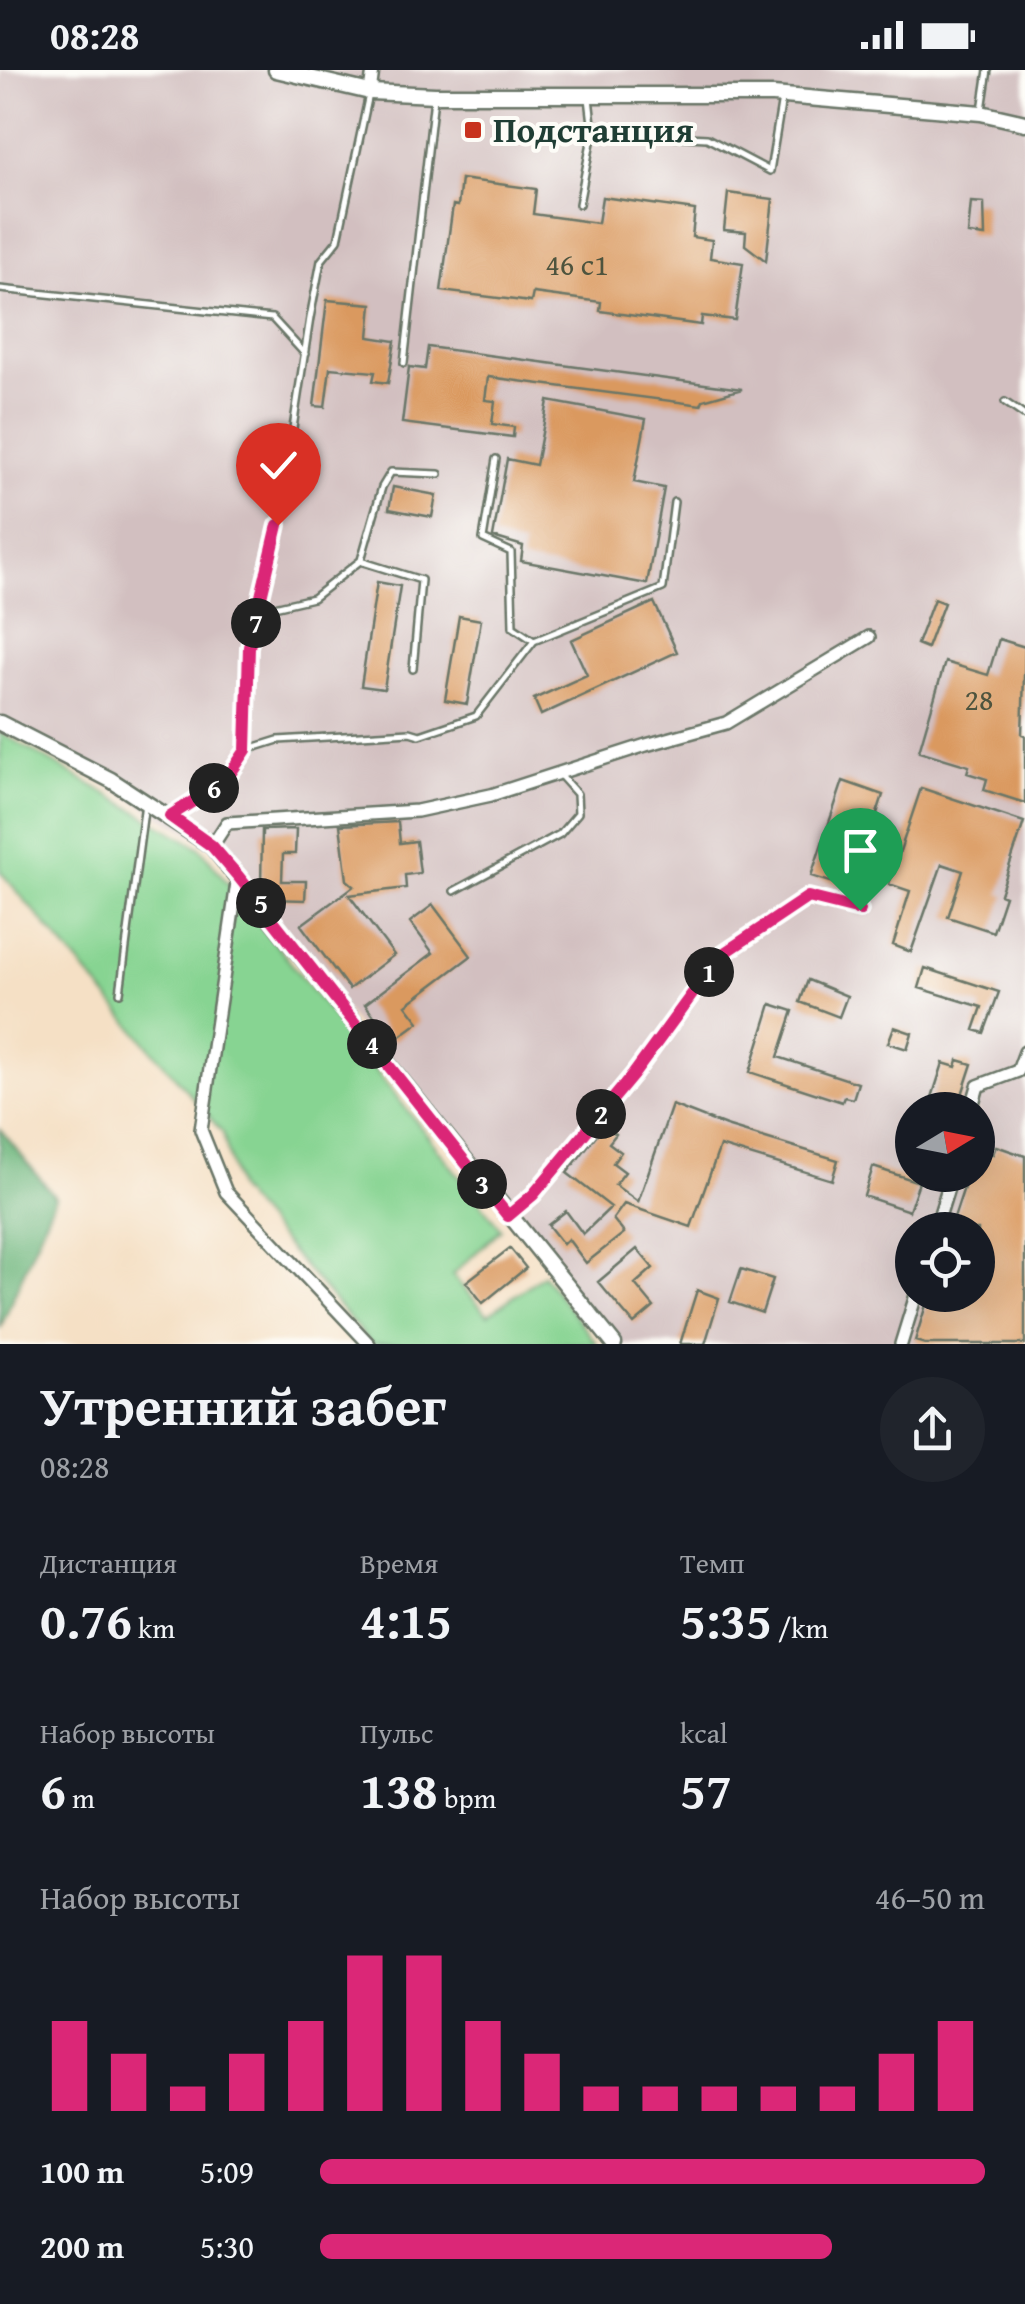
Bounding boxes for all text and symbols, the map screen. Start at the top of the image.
text: 08:28 [50,7,140,63]
place label: Подстанция [493,104,694,155]
marker: Подстанция [462,119,484,141]
house number: 46 с1 [545,242,609,286]
pin [236,423,321,526]
icon: check [251,438,306,493]
pin: 7 [231,598,281,648]
text: 7 [249,602,263,643]
house number: 28 [965,677,993,721]
pin: 6 [189,763,239,813]
text: 6 [207,767,221,808]
pin [818,808,903,911]
icon: arrive [833,823,888,878]
pin: 5 [236,878,286,928]
text: 5 [254,882,268,923]
pin: 1 [684,947,734,997]
text: 1 [702,951,716,992]
pin: 4 [347,1019,397,1069]
text: 4 [365,1023,379,1064]
pin: 2 [576,1089,626,1139]
north arrow [895,1092,995,1192]
map controls [895,1092,995,1312]
text: 2 [594,1093,608,1134]
pin: 3 [457,1159,507,1209]
text: 3 [475,1163,489,1204]
button: locate [895,1212,995,1312]
text: Утренний забег [40,1365,446,1445]
button: share [880,1377,985,1482]
text: 08:28 [40,1443,109,1490]
text: Дистанция [40,1542,177,1583]
text: Время [360,1542,438,1583]
text: Темп [680,1542,745,1583]
text: 0.76 [40,1583,132,1656]
text: 4:15 [360,1583,452,1656]
text: 5:35 [680,1583,772,1656]
text: km [132,1607,175,1648]
text: /km [772,1607,828,1648]
text: Набор высоты [40,1712,215,1753]
text: Пульс [360,1712,433,1753]
text: kcal [680,1712,728,1753]
text: 6 [40,1753,66,1826]
text: 138 [360,1753,438,1826]
text: 57 [680,1753,732,1826]
text: m [66,1777,95,1818]
text: bpm [438,1777,496,1818]
text: Набор высоты [40,1874,240,1921]
text: 46–50 m [875,1874,985,1921]
text: 100 m [40,2148,124,2195]
text: 5:09 [200,2148,254,2195]
text: 200 m [40,2223,124,2270]
text: 5:30 [200,2223,254,2270]

